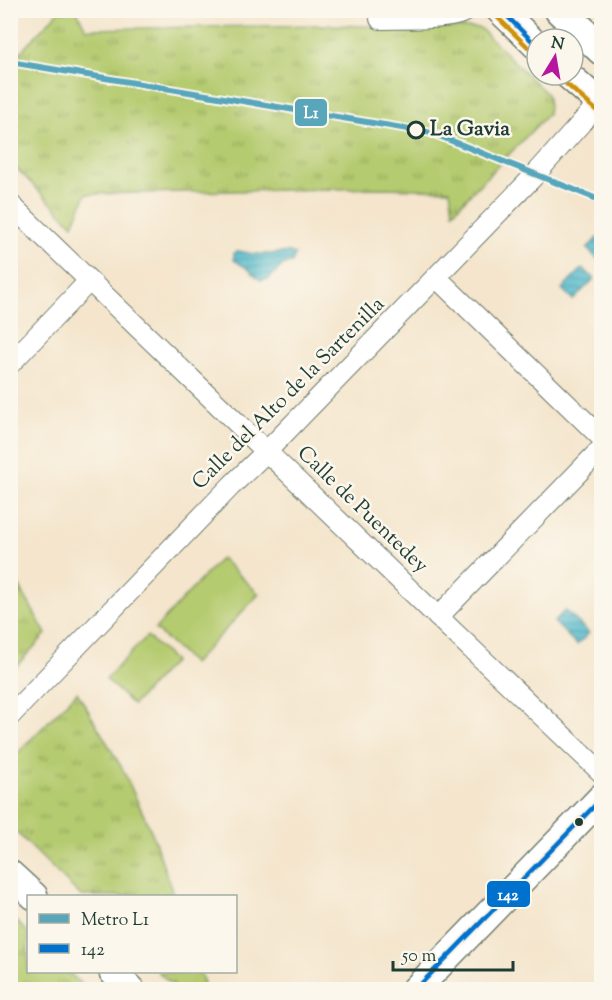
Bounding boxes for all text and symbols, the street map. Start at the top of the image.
north arrow [525,27,585,87]
text: N [549,32,566,57]
line badge: L1 [294,98,328,127]
text: L1 [303,103,319,126]
place label: La Gavia [430,115,510,145]
marker: La Gavia [407,121,425,139]
street label: Calle del Alto de la Sartenilla [186,291,392,497]
street label: Calle de Puentedey [290,439,435,581]
unlabelled marker [573,816,585,828]
line badge: 142 [486,880,531,908]
text: 142 [498,885,519,908]
legend [27,895,237,973]
text: Metro L1 [81,908,149,934]
scale bar [393,934,513,972]
text: 142 [81,938,105,964]
text: 50 m [401,944,437,970]

